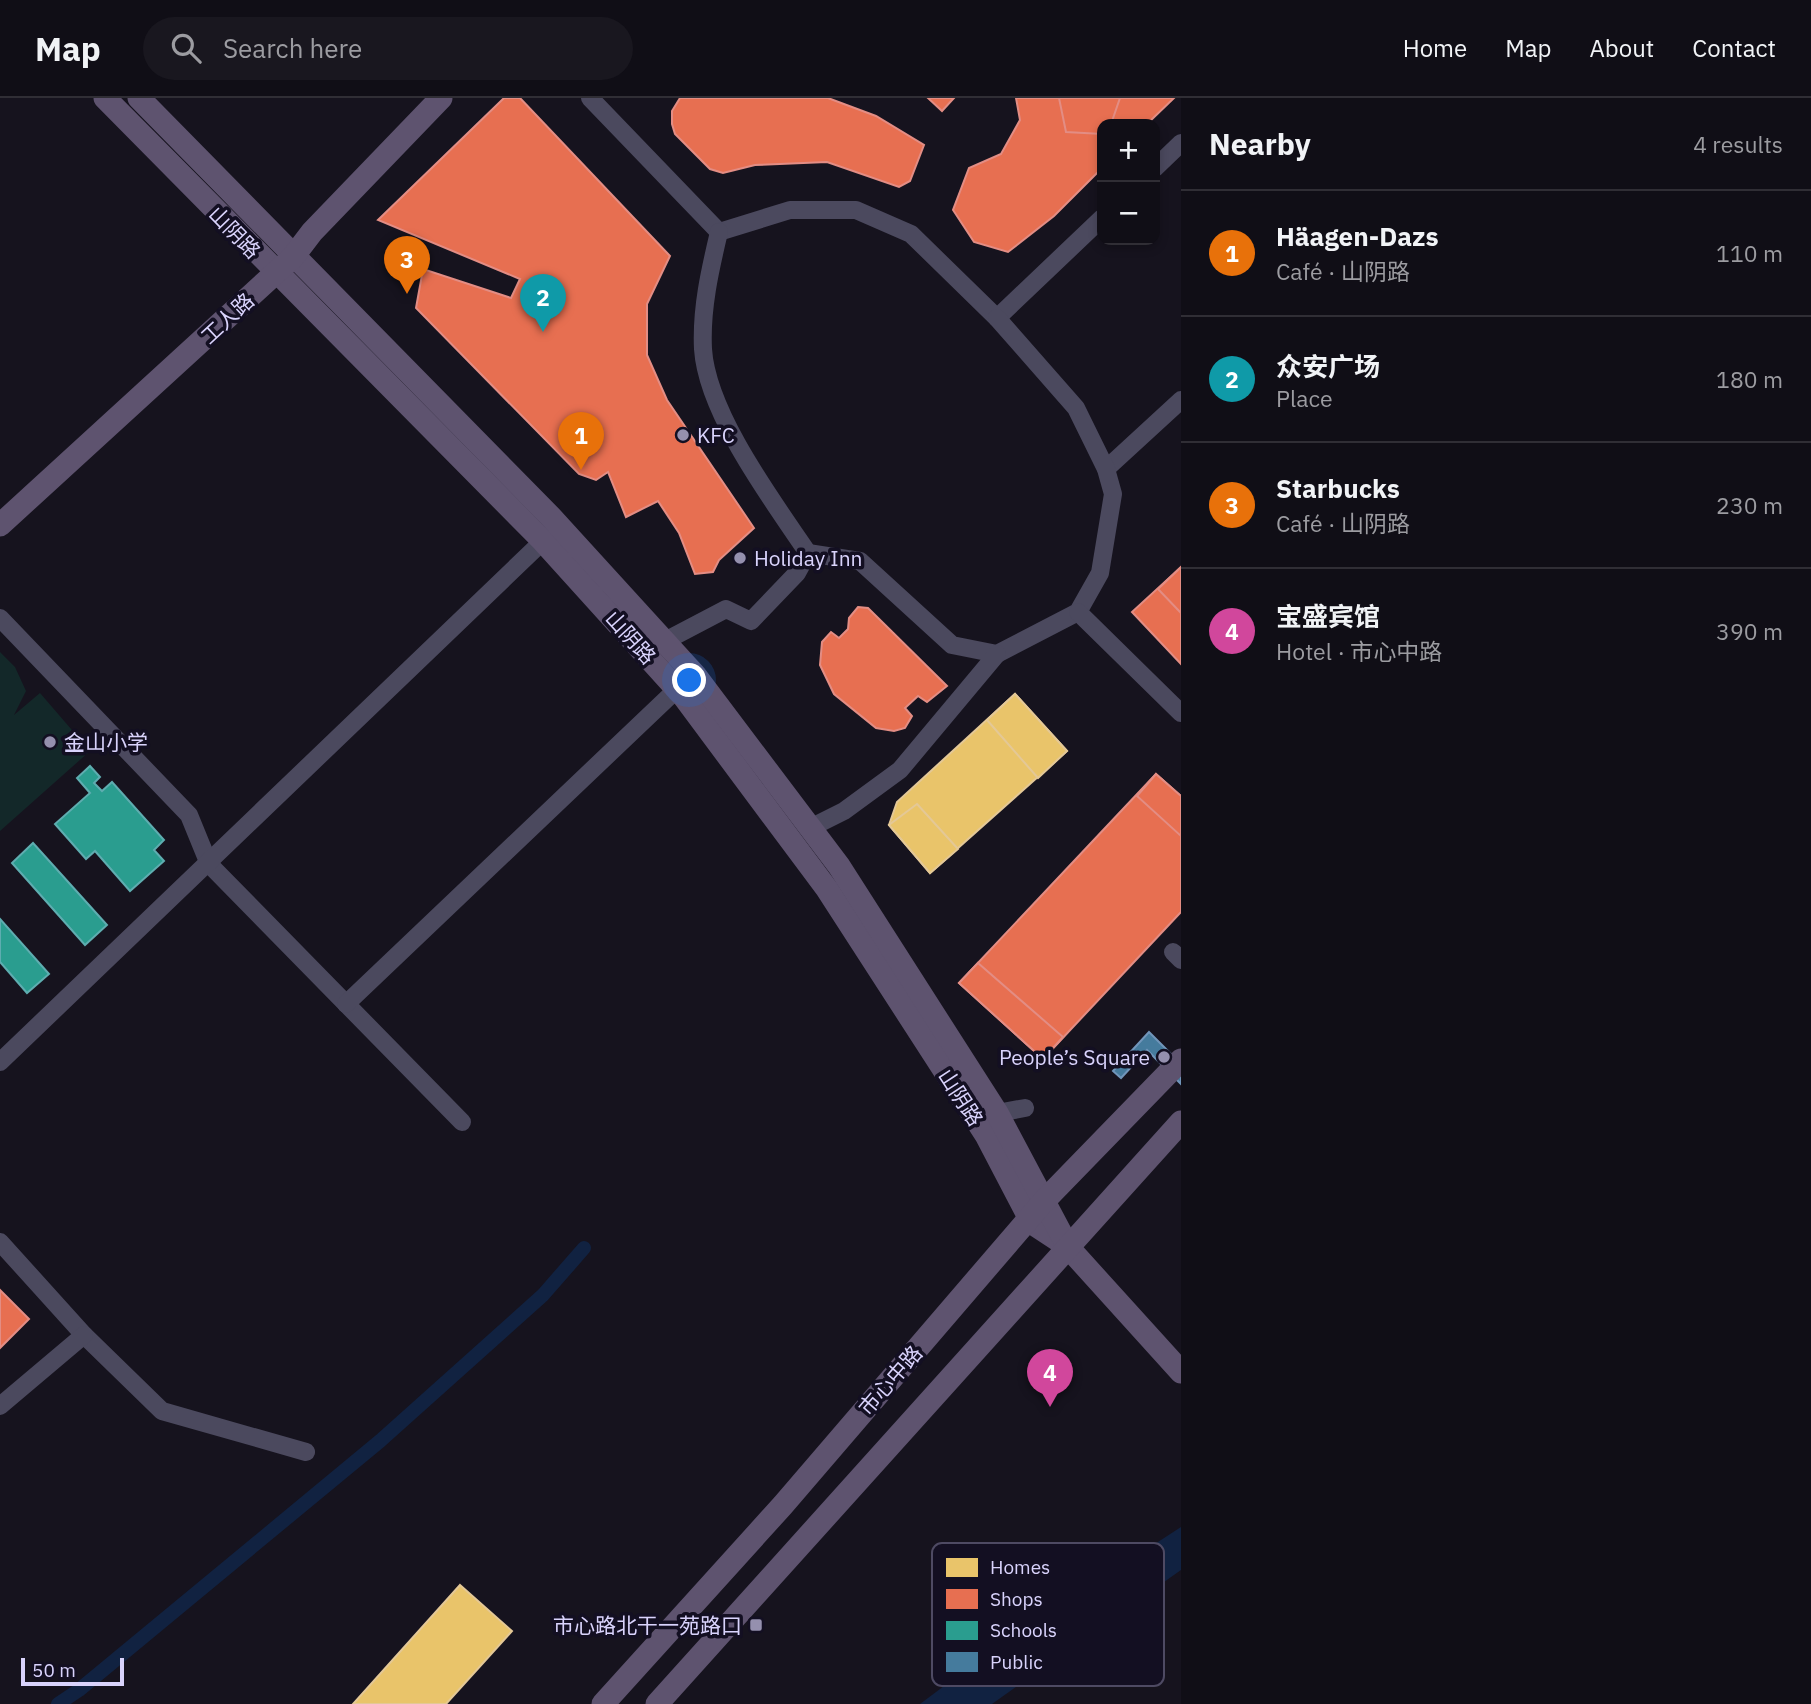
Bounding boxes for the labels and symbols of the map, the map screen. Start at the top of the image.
street label: 山阴路 [203,200,267,264]
pin: 3 [384,236,430,294]
pin: 2 [520,274,566,332]
street label: 工人路 [194,286,260,350]
pin: 1 [558,412,604,470]
place label: KFC [697,421,735,449]
marker: KFC [675,427,691,443]
place label: Holiday Inn [754,544,863,572]
marker: Holiday Inn [732,550,748,566]
street label: 山阴路 [600,604,662,670]
your location [672,663,706,697]
place label: 金山小学 [64,728,148,756]
marker: 金山小学 [42,734,58,750]
place label: People’s Square [999,1043,1150,1071]
marker: People’s Square [1156,1049,1172,1065]
street label: 山阴路 [932,1063,990,1131]
street label: 市心中路 [852,1339,928,1421]
pin: 4 [1027,1349,1073,1407]
legend [932,1543,1164,1686]
text: Homes [990,1555,1050,1579]
text: Shops [990,1587,1043,1611]
place label: 市心路北干一苑路口 [553,1611,742,1639]
marker: 市心路北干一苑路口 [748,1617,764,1633]
text: Schools [990,1618,1057,1642]
text: Public [990,1650,1043,1674]
scale bar [21,1655,124,1687]

